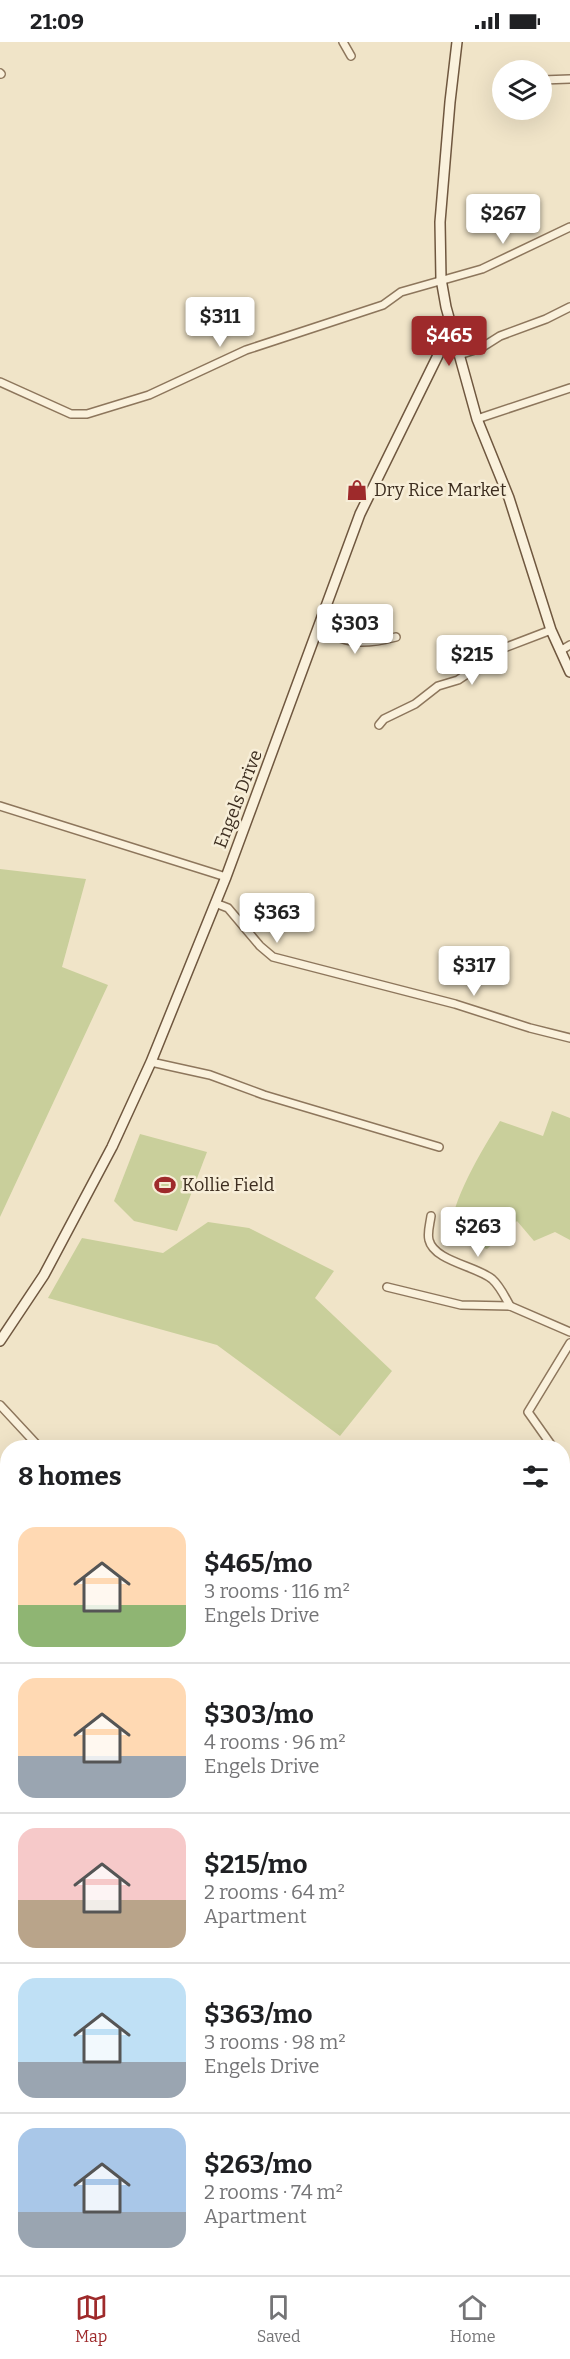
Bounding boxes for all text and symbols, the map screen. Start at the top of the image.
text: 21:09 [30,8,84,35]
map controls [492,60,552,120]
button: layers [492,60,552,120]
pin: $267 [467,194,539,245]
text: $267 [480,201,526,225]
pin: $311 [184,297,256,348]
text: $311 [200,304,240,328]
pin: $465 [413,316,485,367]
text: $465 [426,323,472,347]
shop icon: Dry Rice Market [345,478,369,502]
place label: Dry Rice Market [374,479,507,501]
pin: $303 [319,604,391,655]
text: $303 [331,611,379,635]
pin: $215 [436,635,508,686]
text: $215 [451,642,493,666]
street label: Engels Drive [209,747,267,851]
pin: $363 [241,893,313,944]
text: $363 [254,900,300,924]
pin: $317 [438,946,510,997]
text: $317 [453,953,495,977]
sports icon: Kollie Field [153,1173,177,1197]
place label: Kollie Field [182,1174,275,1196]
pin: $263 [442,1207,514,1258]
text: $263 [455,1214,501,1238]
icon: filters [519,1460,552,1493]
text: 8 homes [18,1461,122,1492]
text: $465/mo [204,1548,312,1579]
icon: home [66,1551,138,1623]
text: 3 rooms · 116 m² [204,1579,350,1603]
text: Engels Drive [204,1603,319,1627]
text: $303/mo [204,1699,314,1730]
icon: home [66,1702,138,1774]
text: 4 rooms · 96 m² [204,1730,346,1754]
text: Engels Drive [204,1754,319,1778]
text: $215/mo [204,1849,308,1880]
icon: home [66,1852,138,1924]
text: 2 rooms · 64 m² [204,1880,345,1904]
text: Apartment [204,1904,307,1928]
text: $363/mo [204,1999,313,2030]
icon: home [66,2002,138,2074]
text: 3 rooms · 98 m² [204,2030,346,2054]
text: Engels Drive [204,2054,319,2078]
text: $263/mo [204,2149,312,2180]
icon: home [66,2152,138,2224]
text: 2 rooms · 74 m² [204,2180,343,2204]
text: Apartment [204,2204,307,2228]
tab: Map [75,2291,108,2346]
tab: Saved [257,2291,301,2346]
tab: Home [450,2291,495,2346]

